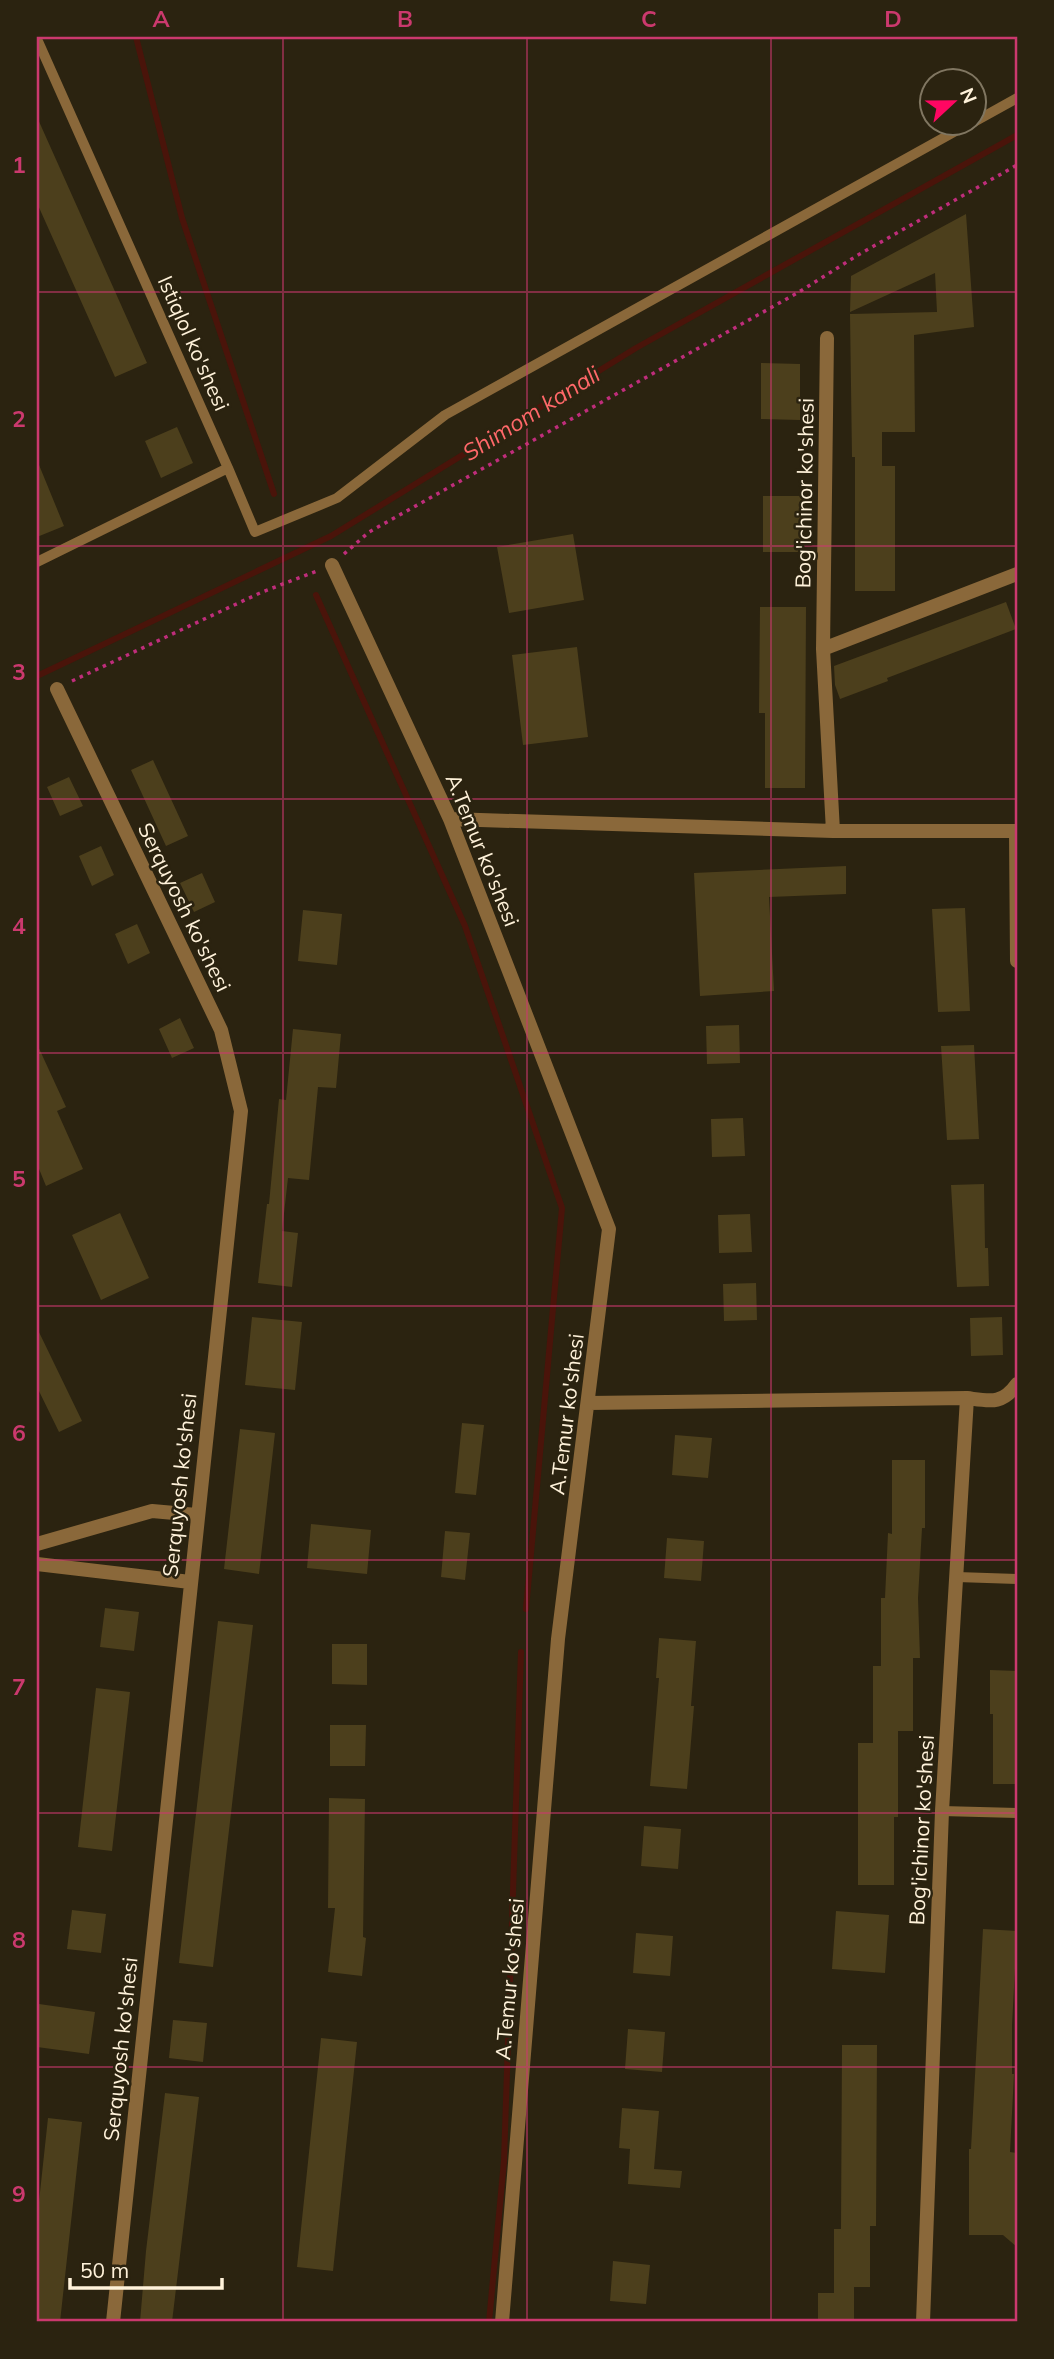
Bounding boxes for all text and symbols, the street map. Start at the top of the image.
text: A [152,4,170,33]
text: B [397,4,413,33]
text: C [641,4,657,33]
text: D [884,4,902,33]
north arrow [918,66,988,136]
text: N [955,84,983,107]
text: 1 [12,150,26,179]
street label: Istiqlol ko'shesi [153,272,235,414]
water label: Shimom kanali [457,359,606,467]
street label: Bog'ichinor ko'shesi [789,398,819,588]
text: 2 [12,404,26,433]
text: 3 [12,657,26,686]
street label: A.Temur ko'shesi [441,770,525,930]
street label: Serquyosh ko'shesi [133,818,237,996]
text: 4 [12,911,26,940]
text: 5 [12,1164,26,1193]
street label: A.Temur ko'shesi [543,1332,589,1496]
street label: Serquyosh ko'shesi [156,1392,202,1578]
text: 6 [12,1418,26,1447]
text: 7 [12,1672,26,1701]
street label: Bog'ichinor ko'shesi [903,1734,939,1926]
street label: A.Temur ko'shesi [489,1897,529,2061]
text: 8 [12,1925,26,1954]
street label: Serquyosh ko'shesi [97,1956,143,2142]
text: 9 [12,2179,26,2208]
scale bar [70,2247,222,2291]
text: 50 m [80,2257,129,2283]

